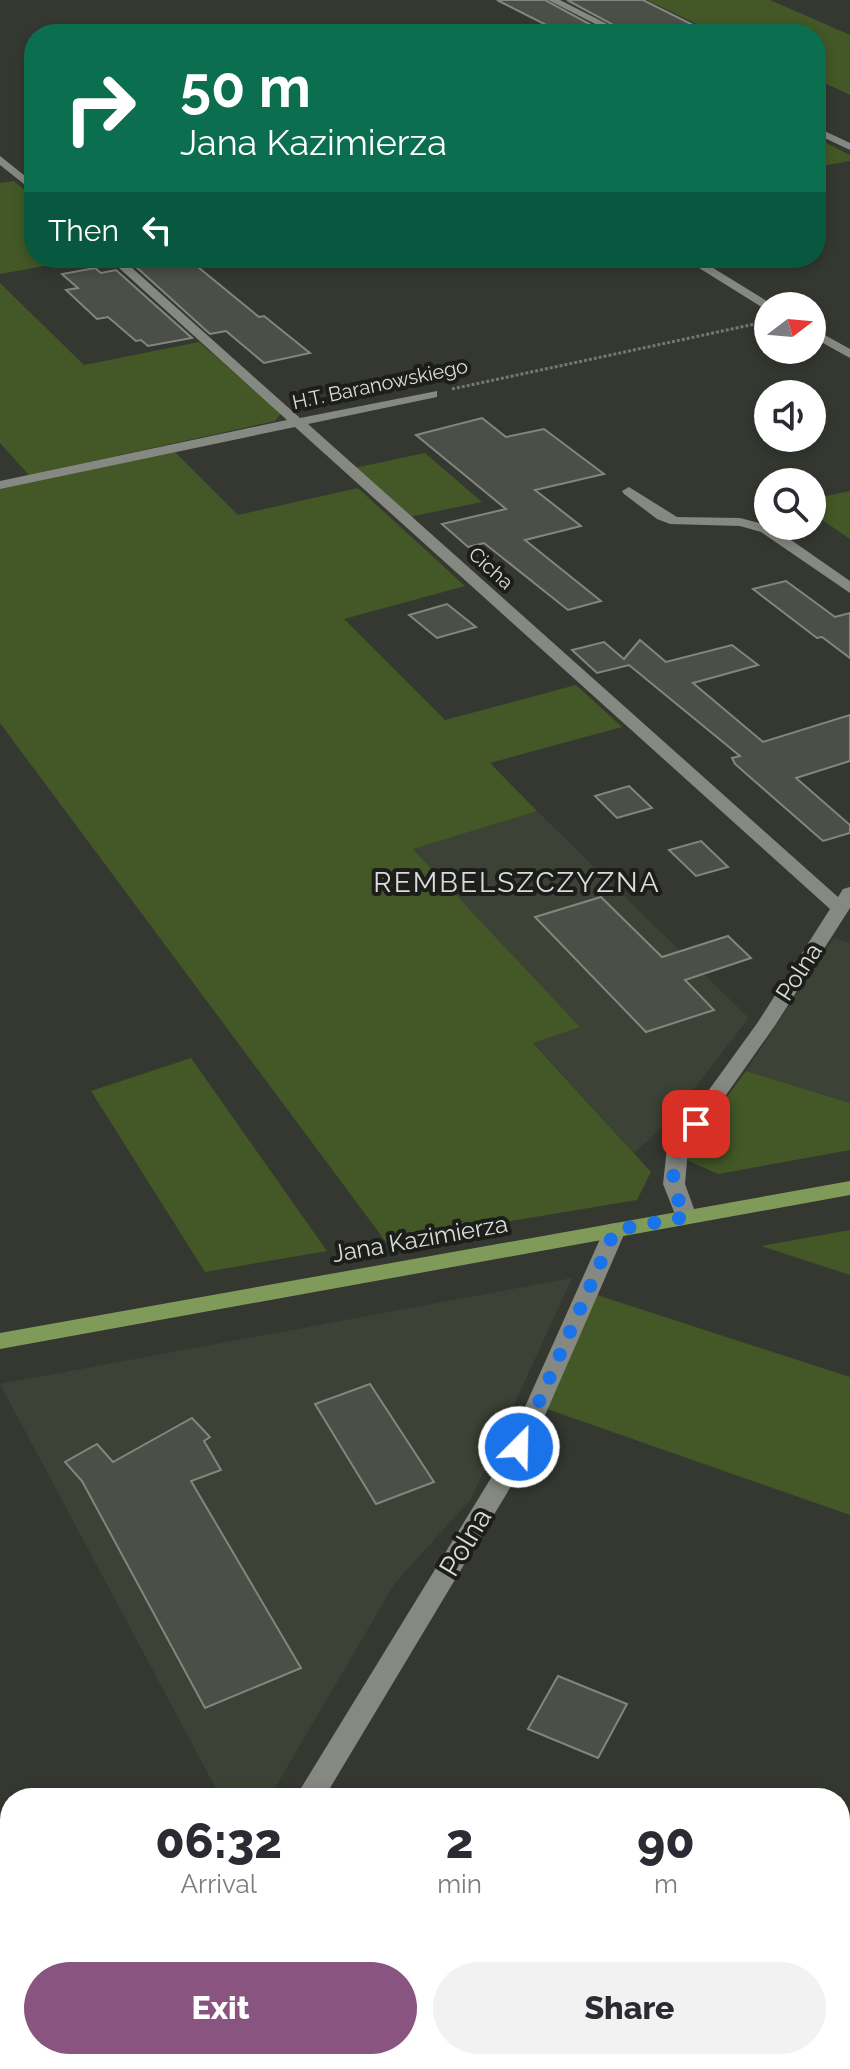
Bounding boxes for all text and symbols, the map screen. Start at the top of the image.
text: 50 m [180,54,311,120]
icon: right [48,56,152,160]
text: Jana Kazimierza [180,121,447,163]
icon: left [135,208,179,252]
text: Then [48,213,119,248]
north arrow [754,292,826,364]
map controls [754,292,826,540]
street label: H.T. Baranowskiego [290,354,470,414]
button: sound [754,380,826,452]
button: search [754,468,826,540]
street label: Cicha [464,542,518,594]
district label: REMBELSZCZYZNA [373,866,661,899]
street label: Polna [769,938,828,1006]
pin [662,1090,730,1158]
icon: arrive [674,1102,718,1146]
street label: Jana Kazimierza [330,1209,510,1268]
position arrow [477,1405,561,1489]
street label: Polna [432,1502,498,1582]
text: 06:32 [155,1813,282,1869]
text: 2 [446,1813,474,1869]
text: 90 [637,1813,695,1869]
text: Arrival [180,1869,257,1899]
text: min [437,1869,482,1899]
text: m [654,1869,678,1899]
button: Exit [24,1962,417,2054]
button: Share [433,1962,826,2054]

